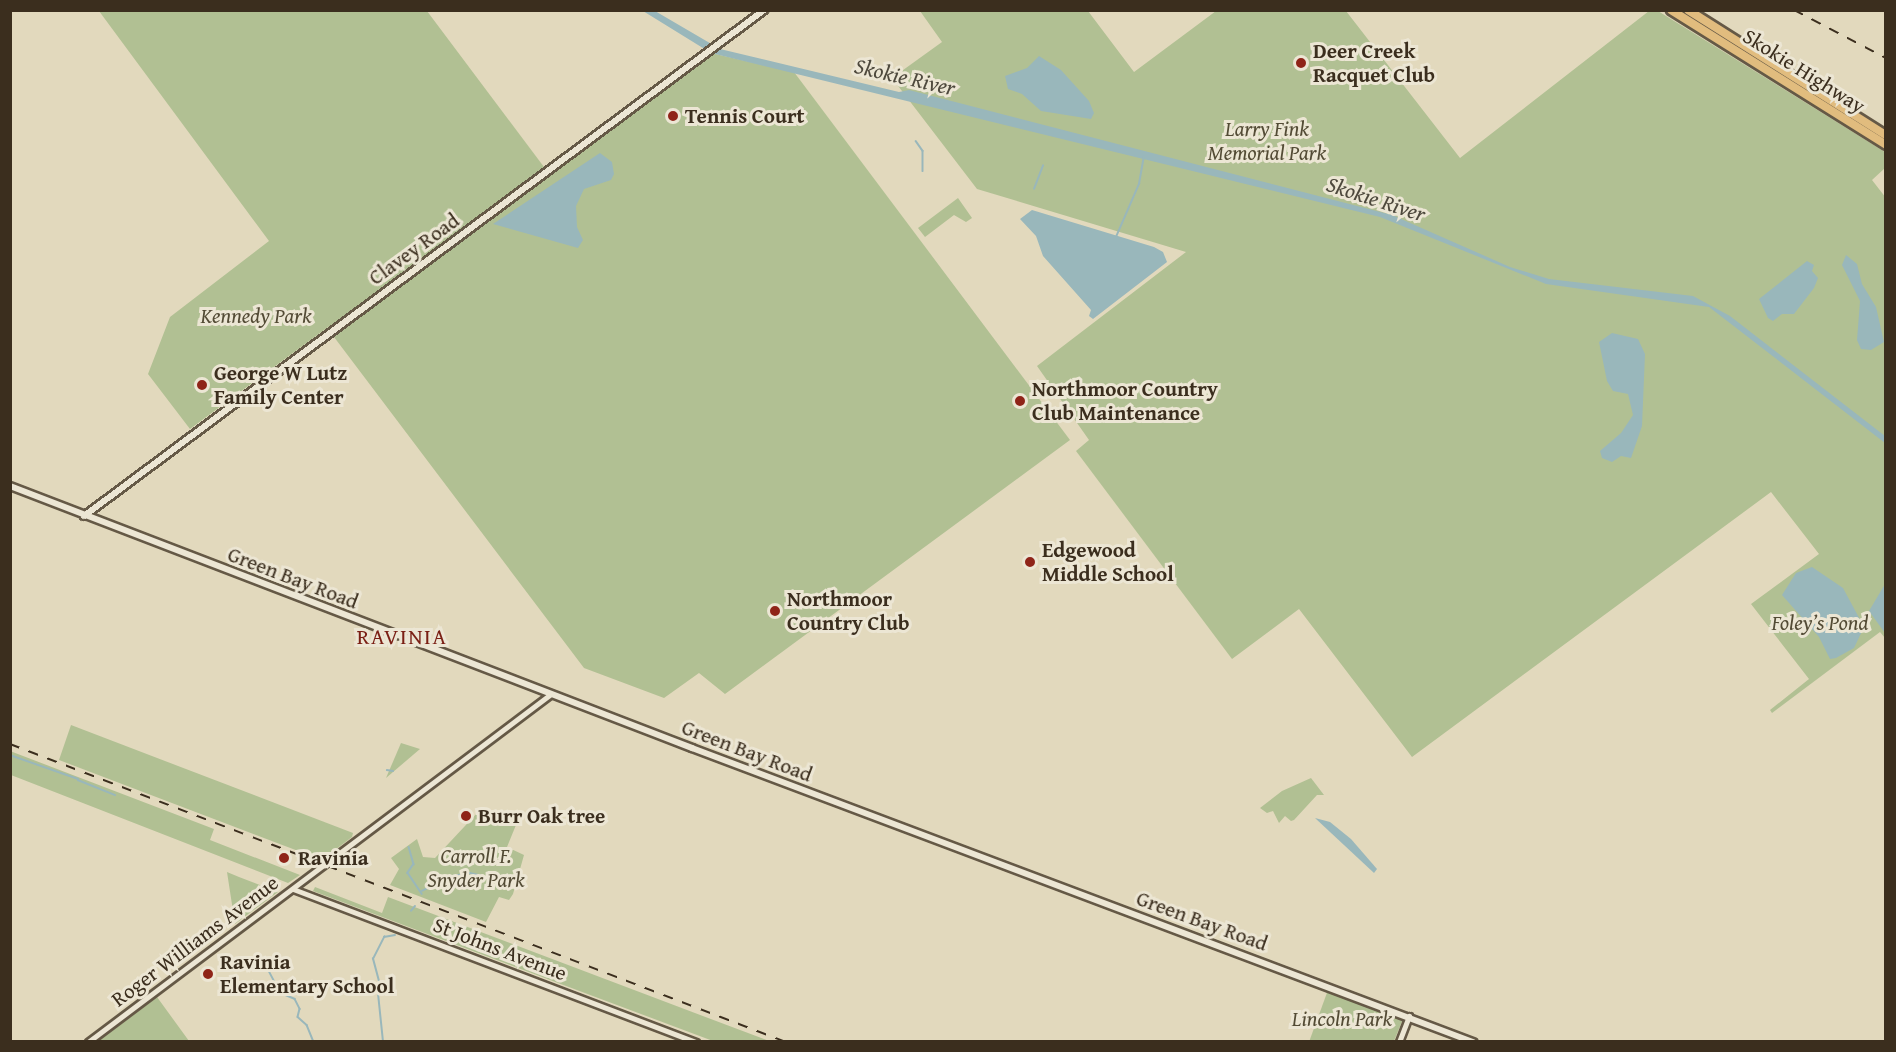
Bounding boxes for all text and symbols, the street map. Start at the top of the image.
street label: Skokie Highway [1738,23,1870,119]
place label: Deer Creek Racquet Club [1313,38,1435,88]
water label: Skokie River [852,53,958,101]
marker: Deer Creek Racquet Club [1294,56,1308,70]
place label: Tennis Court [685,103,805,129]
marker: Tennis Court [666,109,680,123]
park label: Larry Fink Memorial Park [1208,116,1326,166]
water label: Skokie River [1323,171,1429,227]
street label: Clavey Road [364,208,464,290]
park label: Kennedy Park [200,303,312,329]
place label: George W Lutz Family Center [214,360,347,410]
place label: Northmoor Country Club Maintenance [1032,376,1218,426]
marker: George W Lutz Family Center [195,378,209,392]
marker: Northmoor Country Club Maintenance [1013,394,1027,408]
place label: Edgewood Middle School [1042,537,1174,587]
street label: Green Bay Road [224,542,362,614]
marker: Edgewood Middle School [1023,555,1037,569]
place label: Northmoor Country Club [787,586,909,636]
marker: Northmoor Country Club [768,604,782,618]
park label: Foley’s Pond [1771,610,1869,636]
district label: RAVINIA [357,624,447,650]
street label: Green Bay Road [678,715,816,787]
place label: Burr Oak tree [478,803,605,829]
marker: Burr Oak tree [459,809,473,823]
park label: Carroll F. Snyder Park [427,843,525,893]
place label: Ravinia [298,845,368,871]
marker: Ravinia [275,849,293,867]
street label: Roger Williams Avenue [107,870,283,1012]
street label: Green Bay Road [1133,886,1271,956]
street label: St Johns Avenue [430,912,570,986]
place label: Ravinia Elementary School [220,949,394,999]
marker: Ravinia Elementary School [201,967,215,981]
park label: Lincoln Park [1292,1006,1392,1032]

